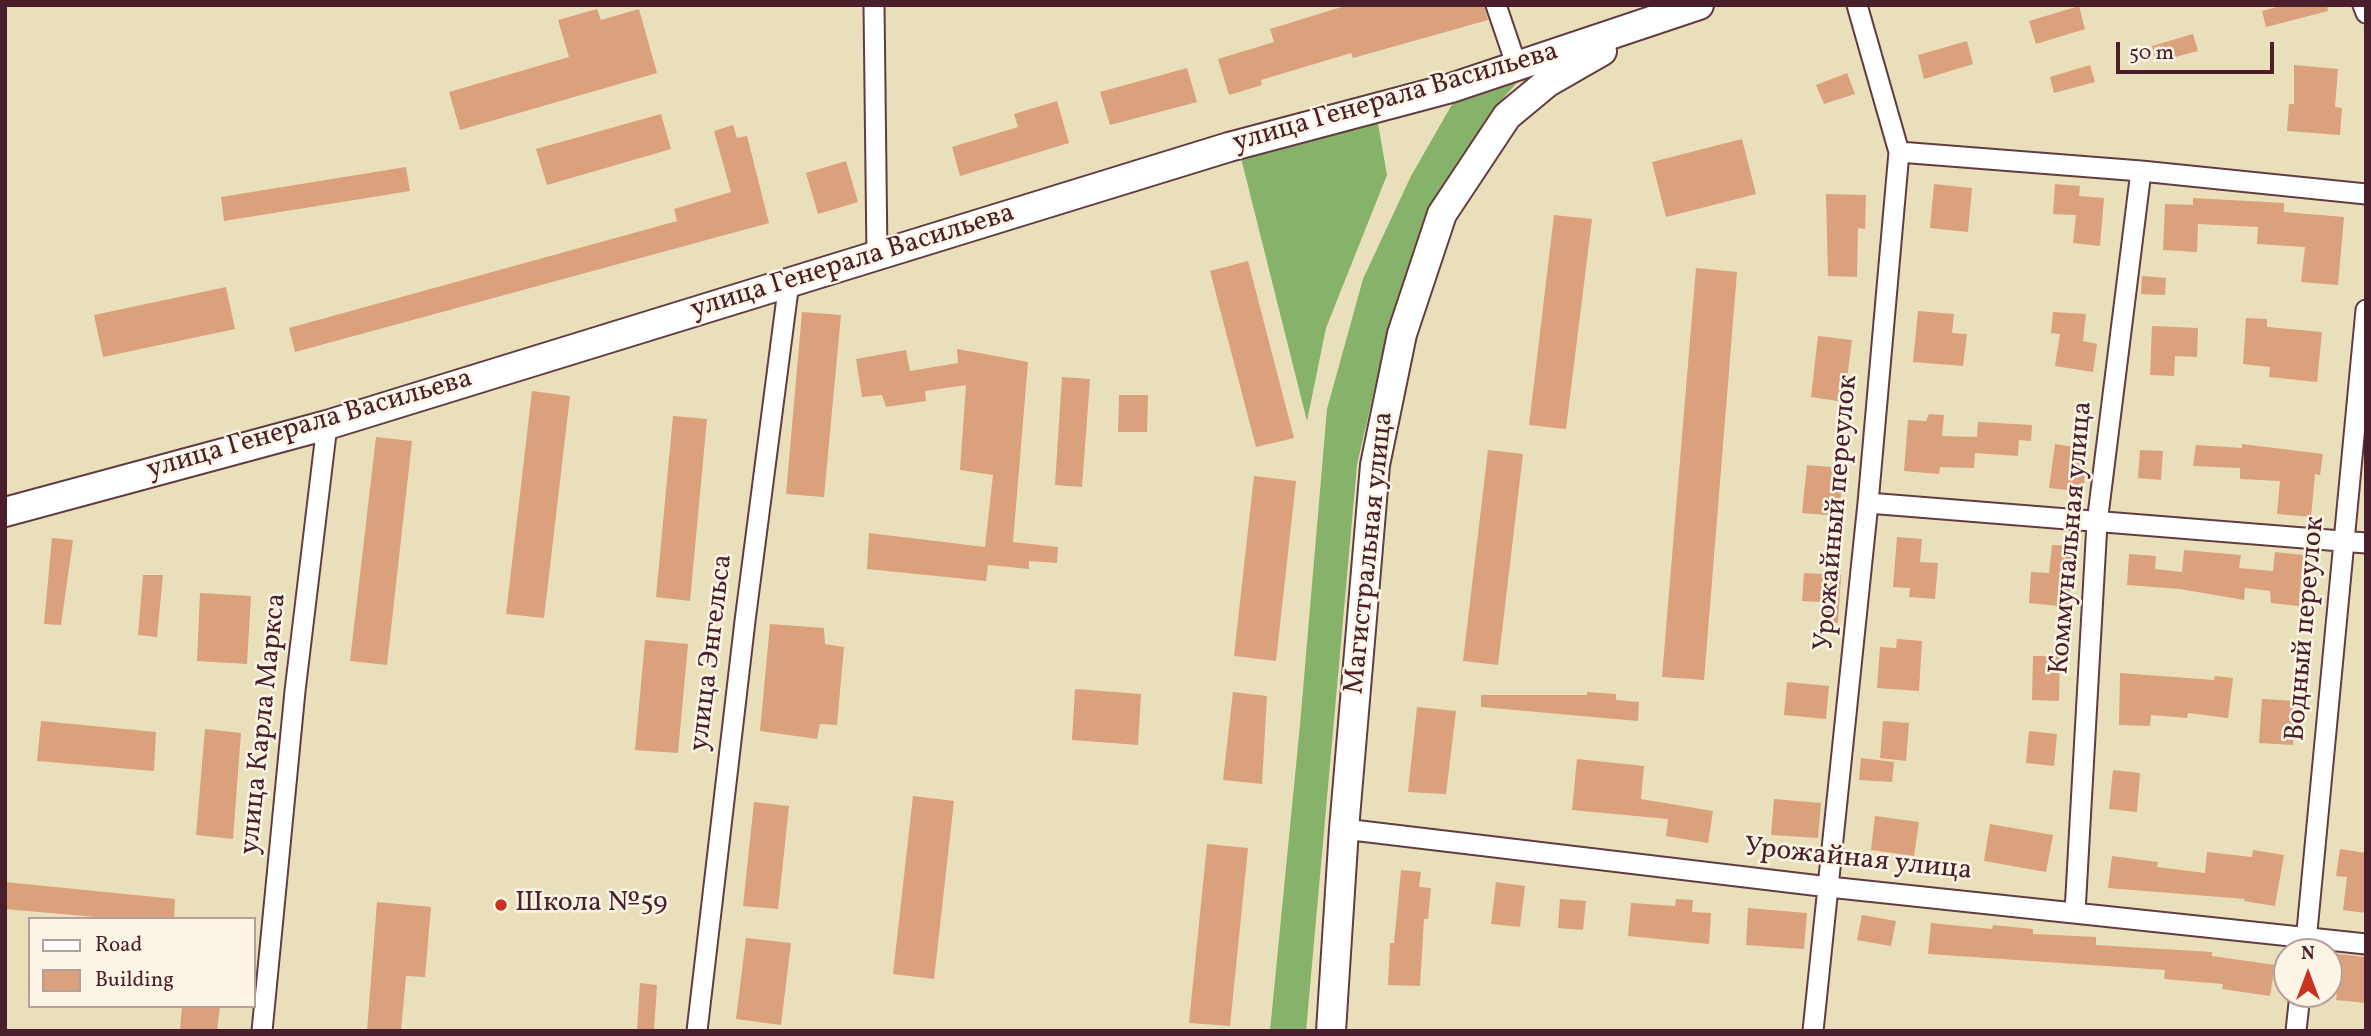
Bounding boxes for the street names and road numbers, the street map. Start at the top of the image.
street label: улица Генерала Васильева [1229,36,1563,162]
street label: улица Генерала Васильева [687,198,1019,328]
street label: улица Генерала Васильева [143,363,477,489]
street label: Урожайный переулок [1809,373,1867,653]
street label: Коммунальная улица [2044,400,2102,676]
street label: Магистральная улица [1339,410,1403,696]
street label: Водный переулок [2280,515,2334,743]
street label: улица Энгельса [684,553,742,753]
street label: улица Карла Маркса [235,592,295,856]
street label: Урожайная улица [1742,832,1974,890]

